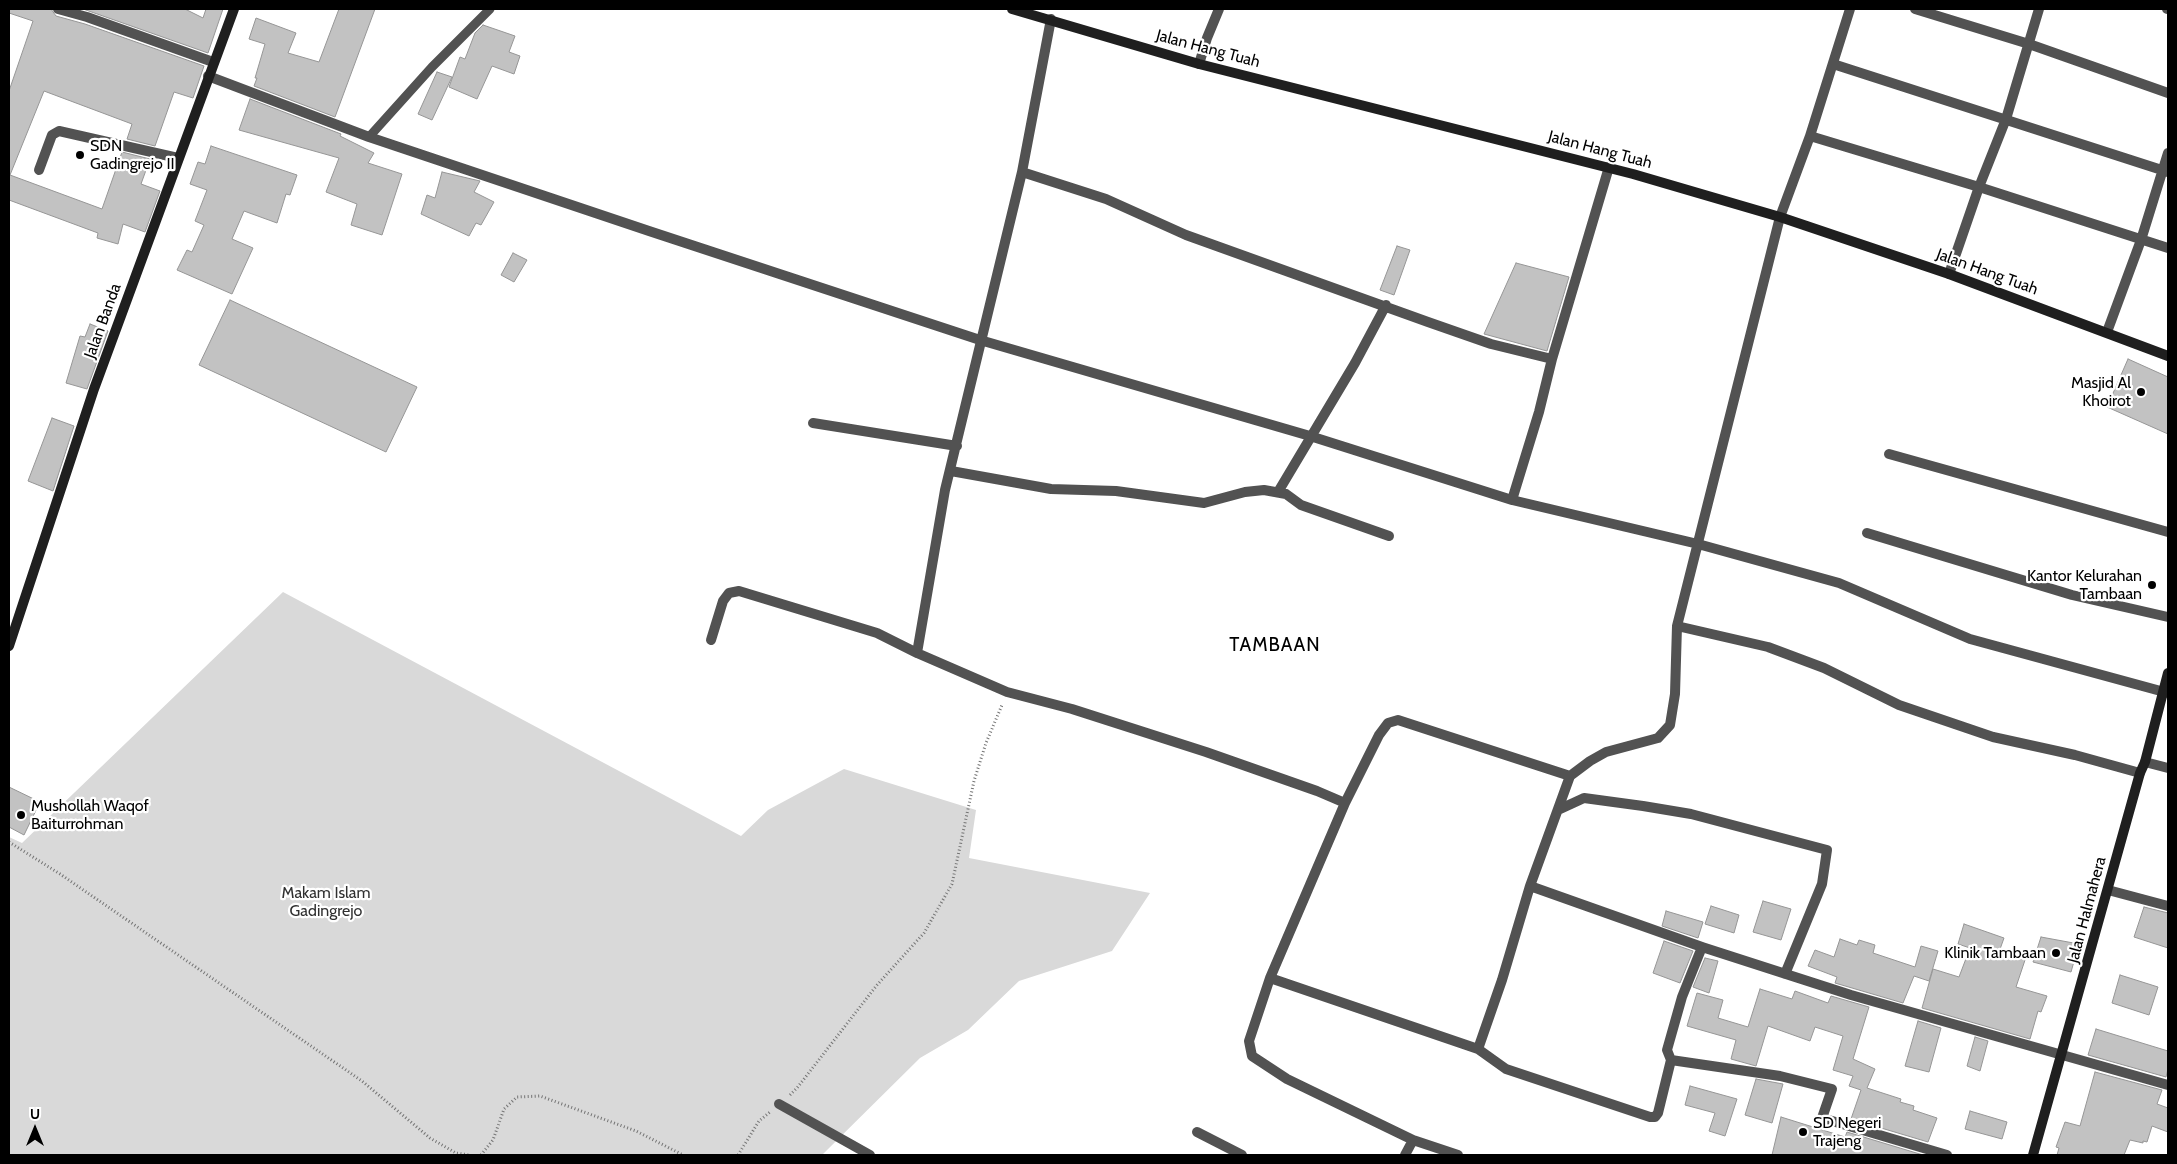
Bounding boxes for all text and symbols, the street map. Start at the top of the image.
street label: Jalan Hang Tuah [1154,26,1262,72]
street label: Jalan Hang Tuah [1546,127,1654,173]
place label: SDN Gadingrejo II [90,136,175,174]
marker: SDN Gadingrejo II [74,149,86,161]
street label: Jalan Hang Tuah [1934,245,2040,299]
street label: Jalan Banda [81,281,125,361]
place label: Masjid Al Khoirot [2071,373,2131,411]
marker: Masjid Al Khoirot [2135,386,2147,398]
place label: Kantor Kelurahan Tambaan [2027,566,2142,604]
marker: Kantor Kelurahan Tambaan [2146,579,2158,591]
district label: TAMBAAN [1228,634,1322,656]
place label: Mushollah Waqof Baiturrohman [31,796,149,834]
marker: Mushollah Waqof Baiturrohman [15,809,27,821]
street label: Jalan Halmahera [2064,855,2110,965]
park label: Makam Islam Gadingrejo [281,883,371,921]
place label: Klinik Tambaan [1944,943,2046,963]
marker: Klinik Tambaan [2050,947,2062,959]
north arrow [10,1104,60,1154]
text: U [30,1105,40,1123]
place label: SD Negeri Trajeng [1813,1113,1881,1151]
marker: SD Negeri Trajeng [1797,1126,1809,1138]

